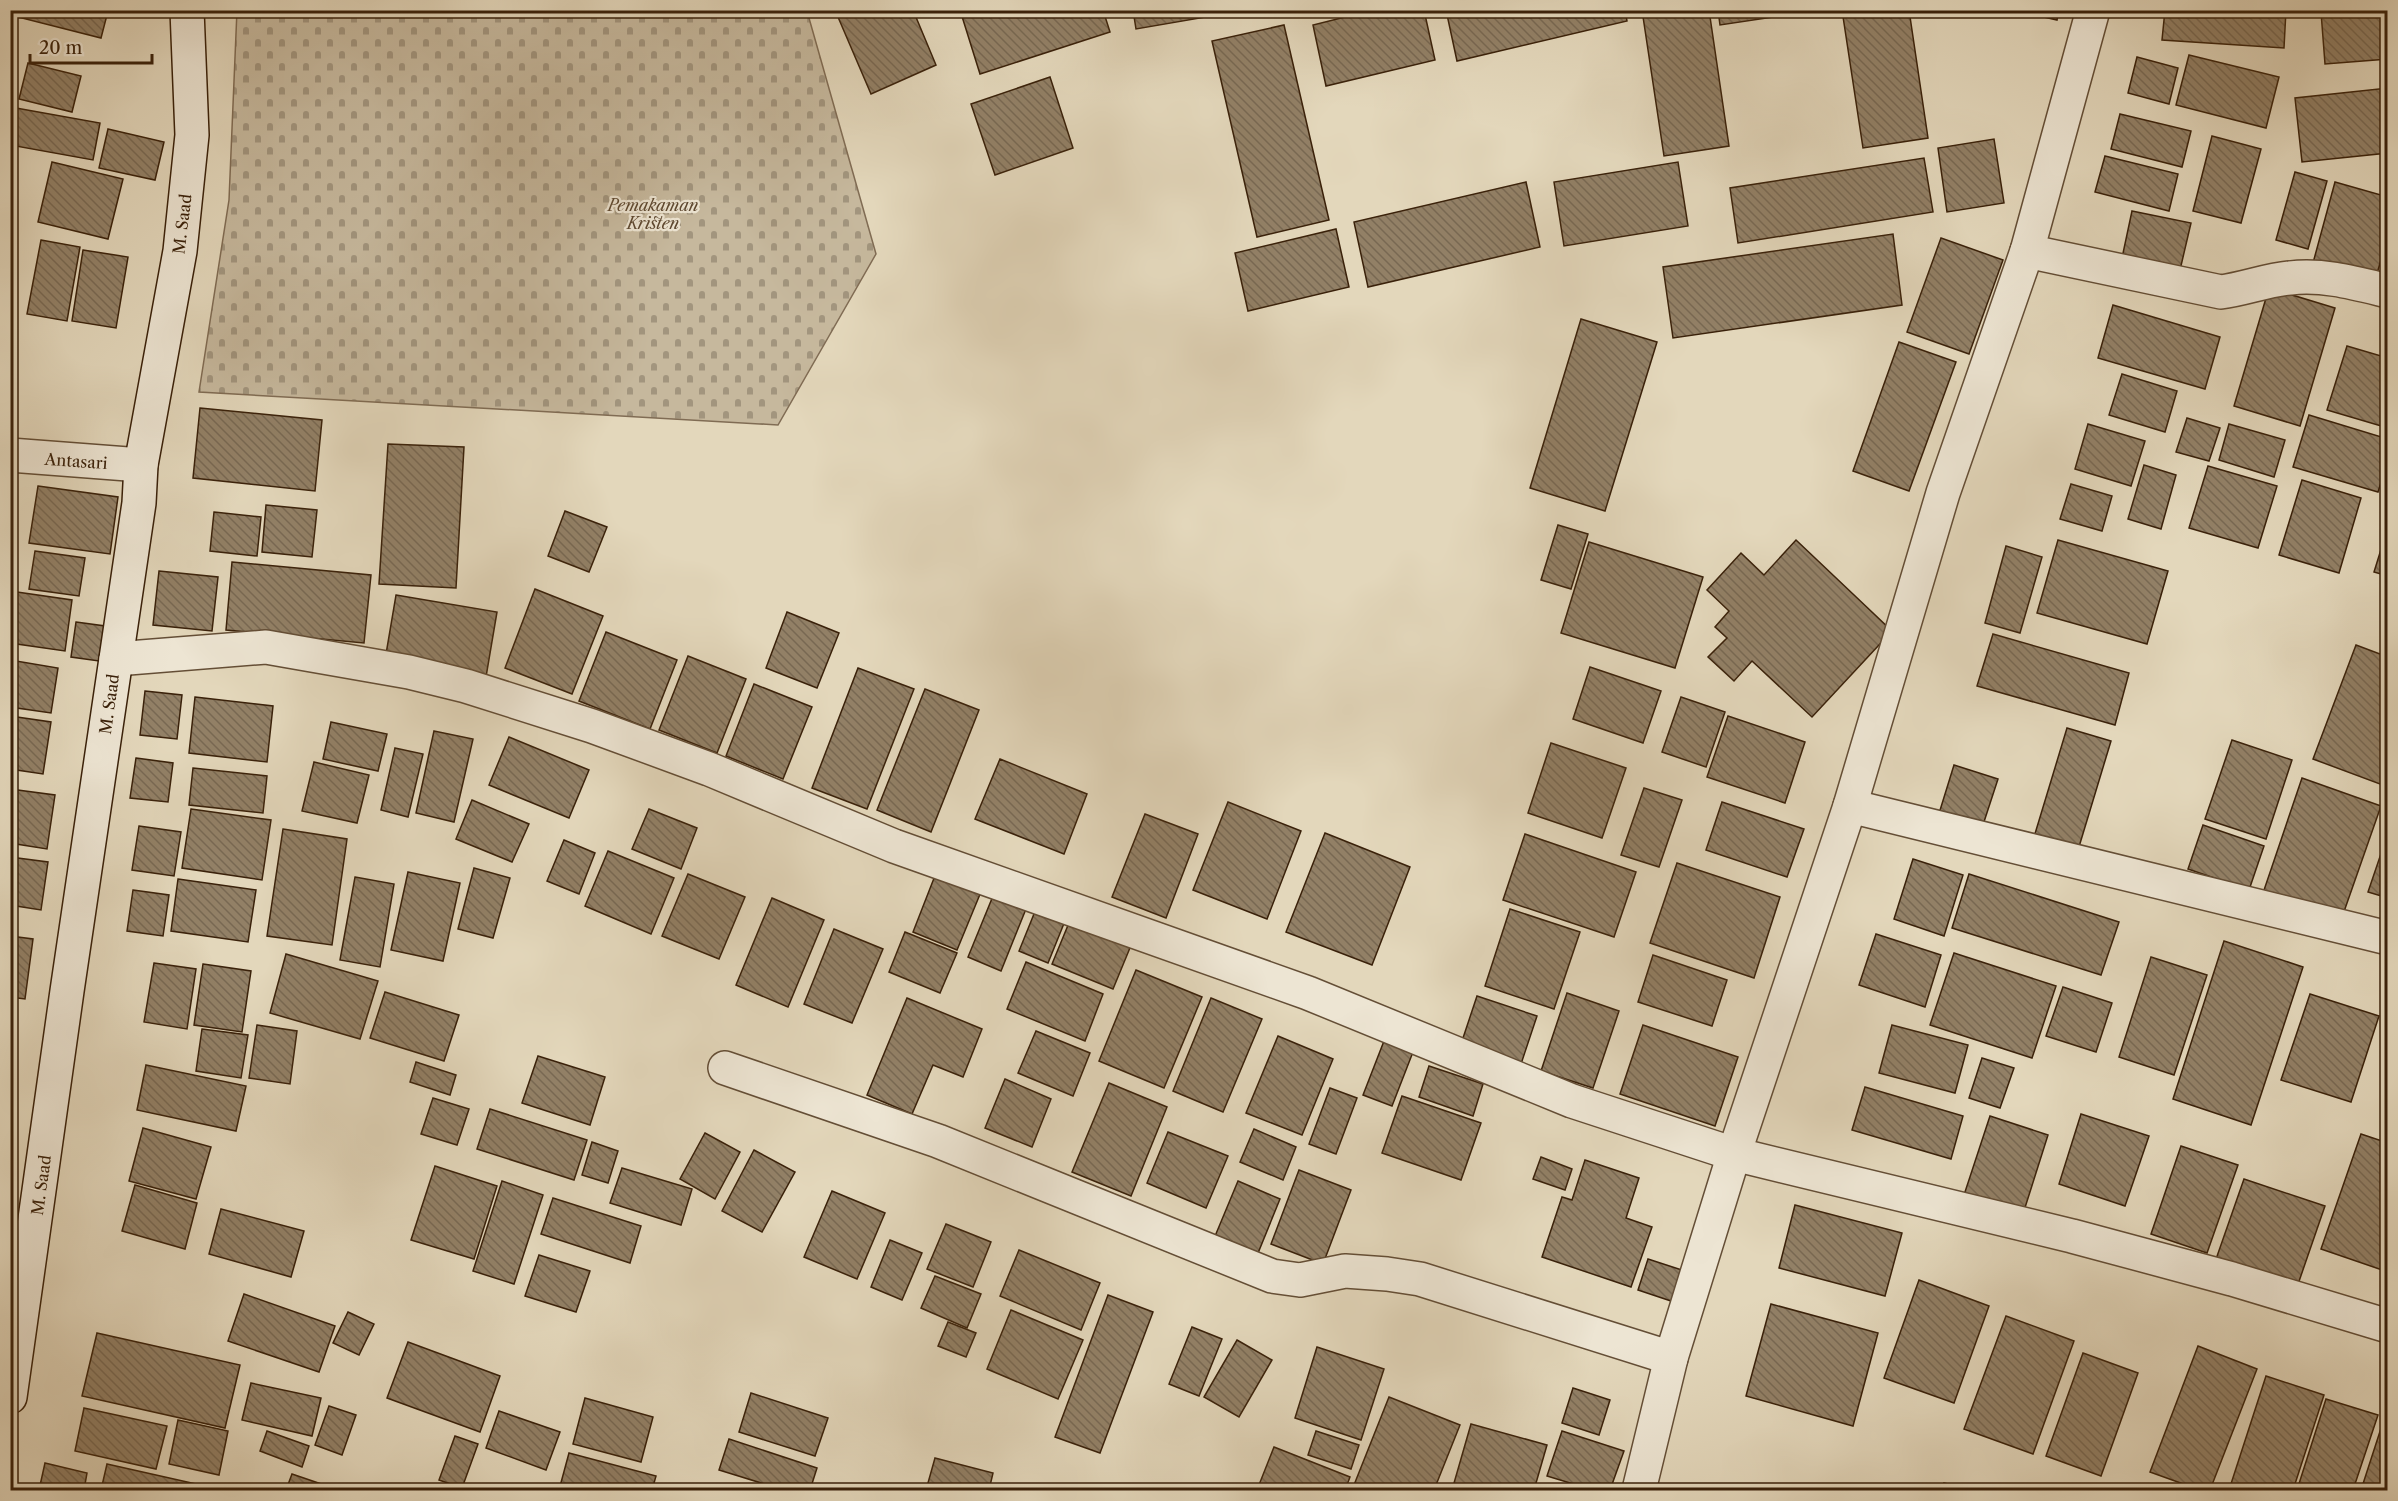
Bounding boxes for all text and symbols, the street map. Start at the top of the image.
scale bar [30,27,152,65]
text: 20 m [39,37,83,59]
street label: M. Saad [168,192,196,255]
park label: Pemakaman Kristen [606,195,698,233]
street label: Antasari [43,449,108,473]
street label: M. Saad [95,672,123,735]
street label: M. Saad [27,1153,55,1216]

